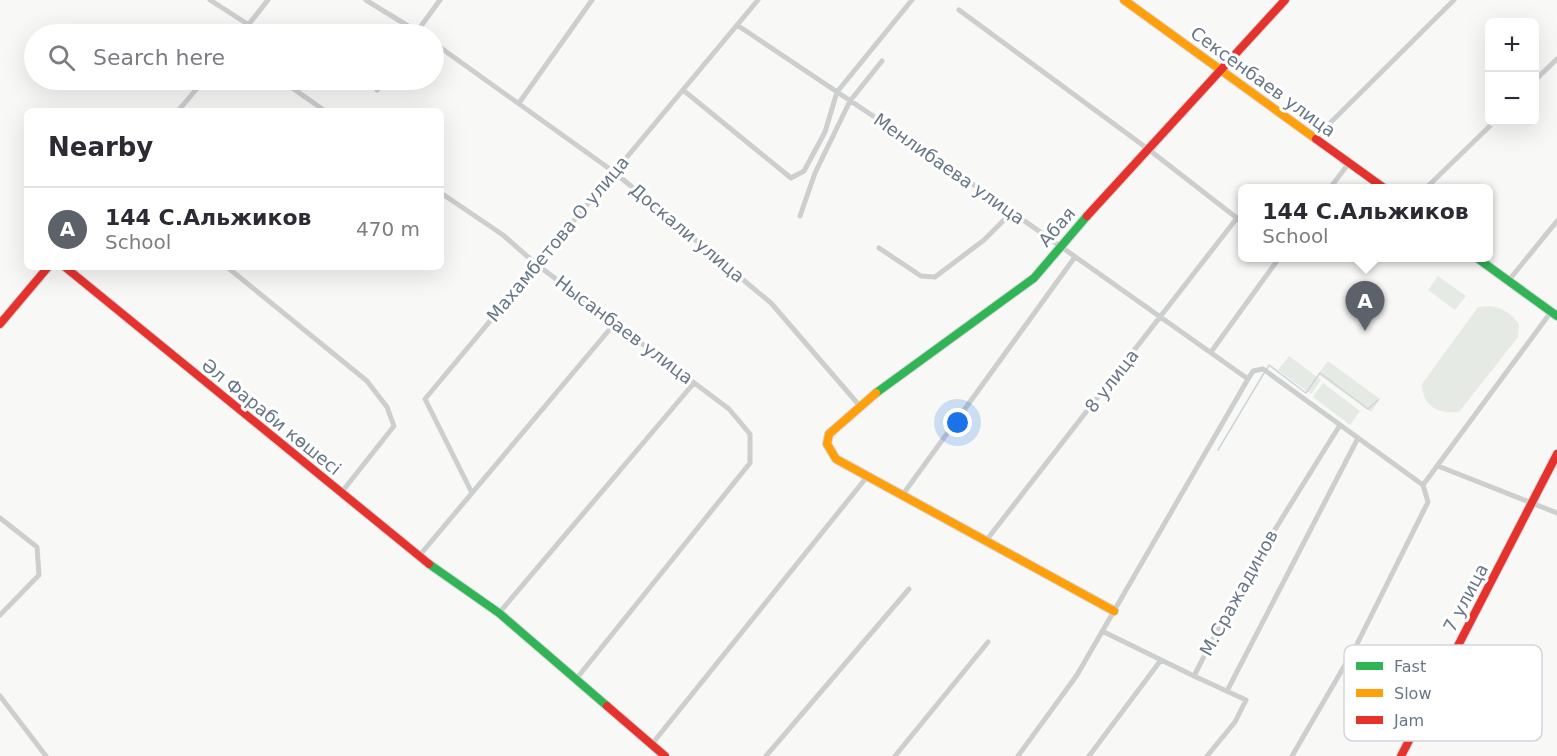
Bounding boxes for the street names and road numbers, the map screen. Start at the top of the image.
street label: Сексенбаев улица [1187,22,1340,141]
street label: Менлибаева улица [870,109,1029,229]
street label: Махамбетова О улица [482,152,633,326]
street label: Доскали улица [626,179,749,287]
street label: Абая [1034,203,1079,251]
street label: Нысанбаев улица [551,271,697,388]
street label: 8 улица [1080,345,1143,416]
street label: Әл Фараби көшесі [197,354,345,479]
street label: М.Сражадинов [1195,526,1282,660]
street label: 7 улица [1439,560,1492,636]

